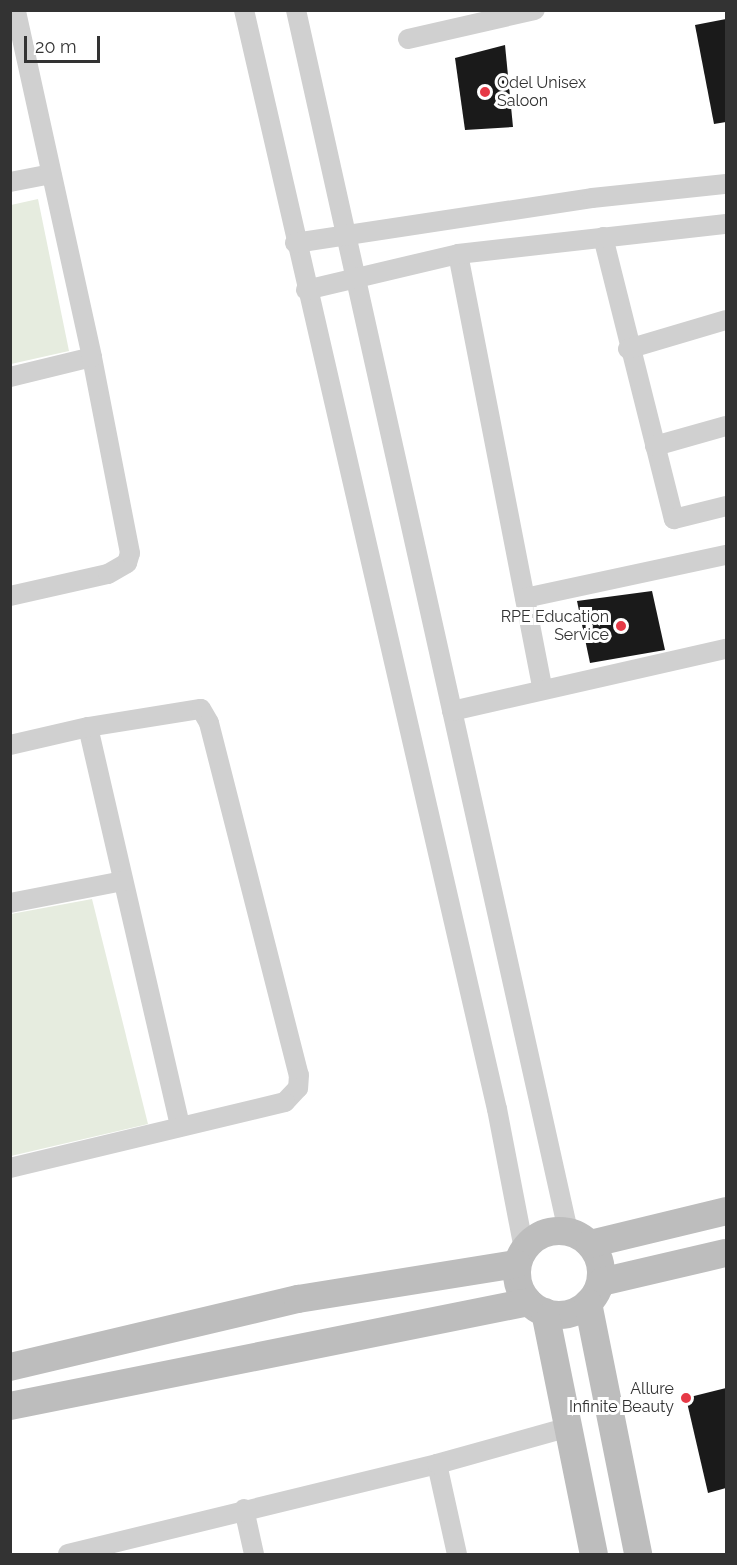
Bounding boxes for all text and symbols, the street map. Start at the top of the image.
scale bar [27,24,104,62]
text: 20 m [35,36,77,57]
place label: Odel Unisex Saloon [497,73,586,111]
marker: Odel Unisex Saloon [478,85,492,99]
place label: RPE Education Service [501,607,609,645]
marker: RPE Education Service [614,619,628,633]
place label: Allure Infinite Beauty [569,1379,674,1417]
marker: Allure Infinite Beauty [679,1391,693,1405]

